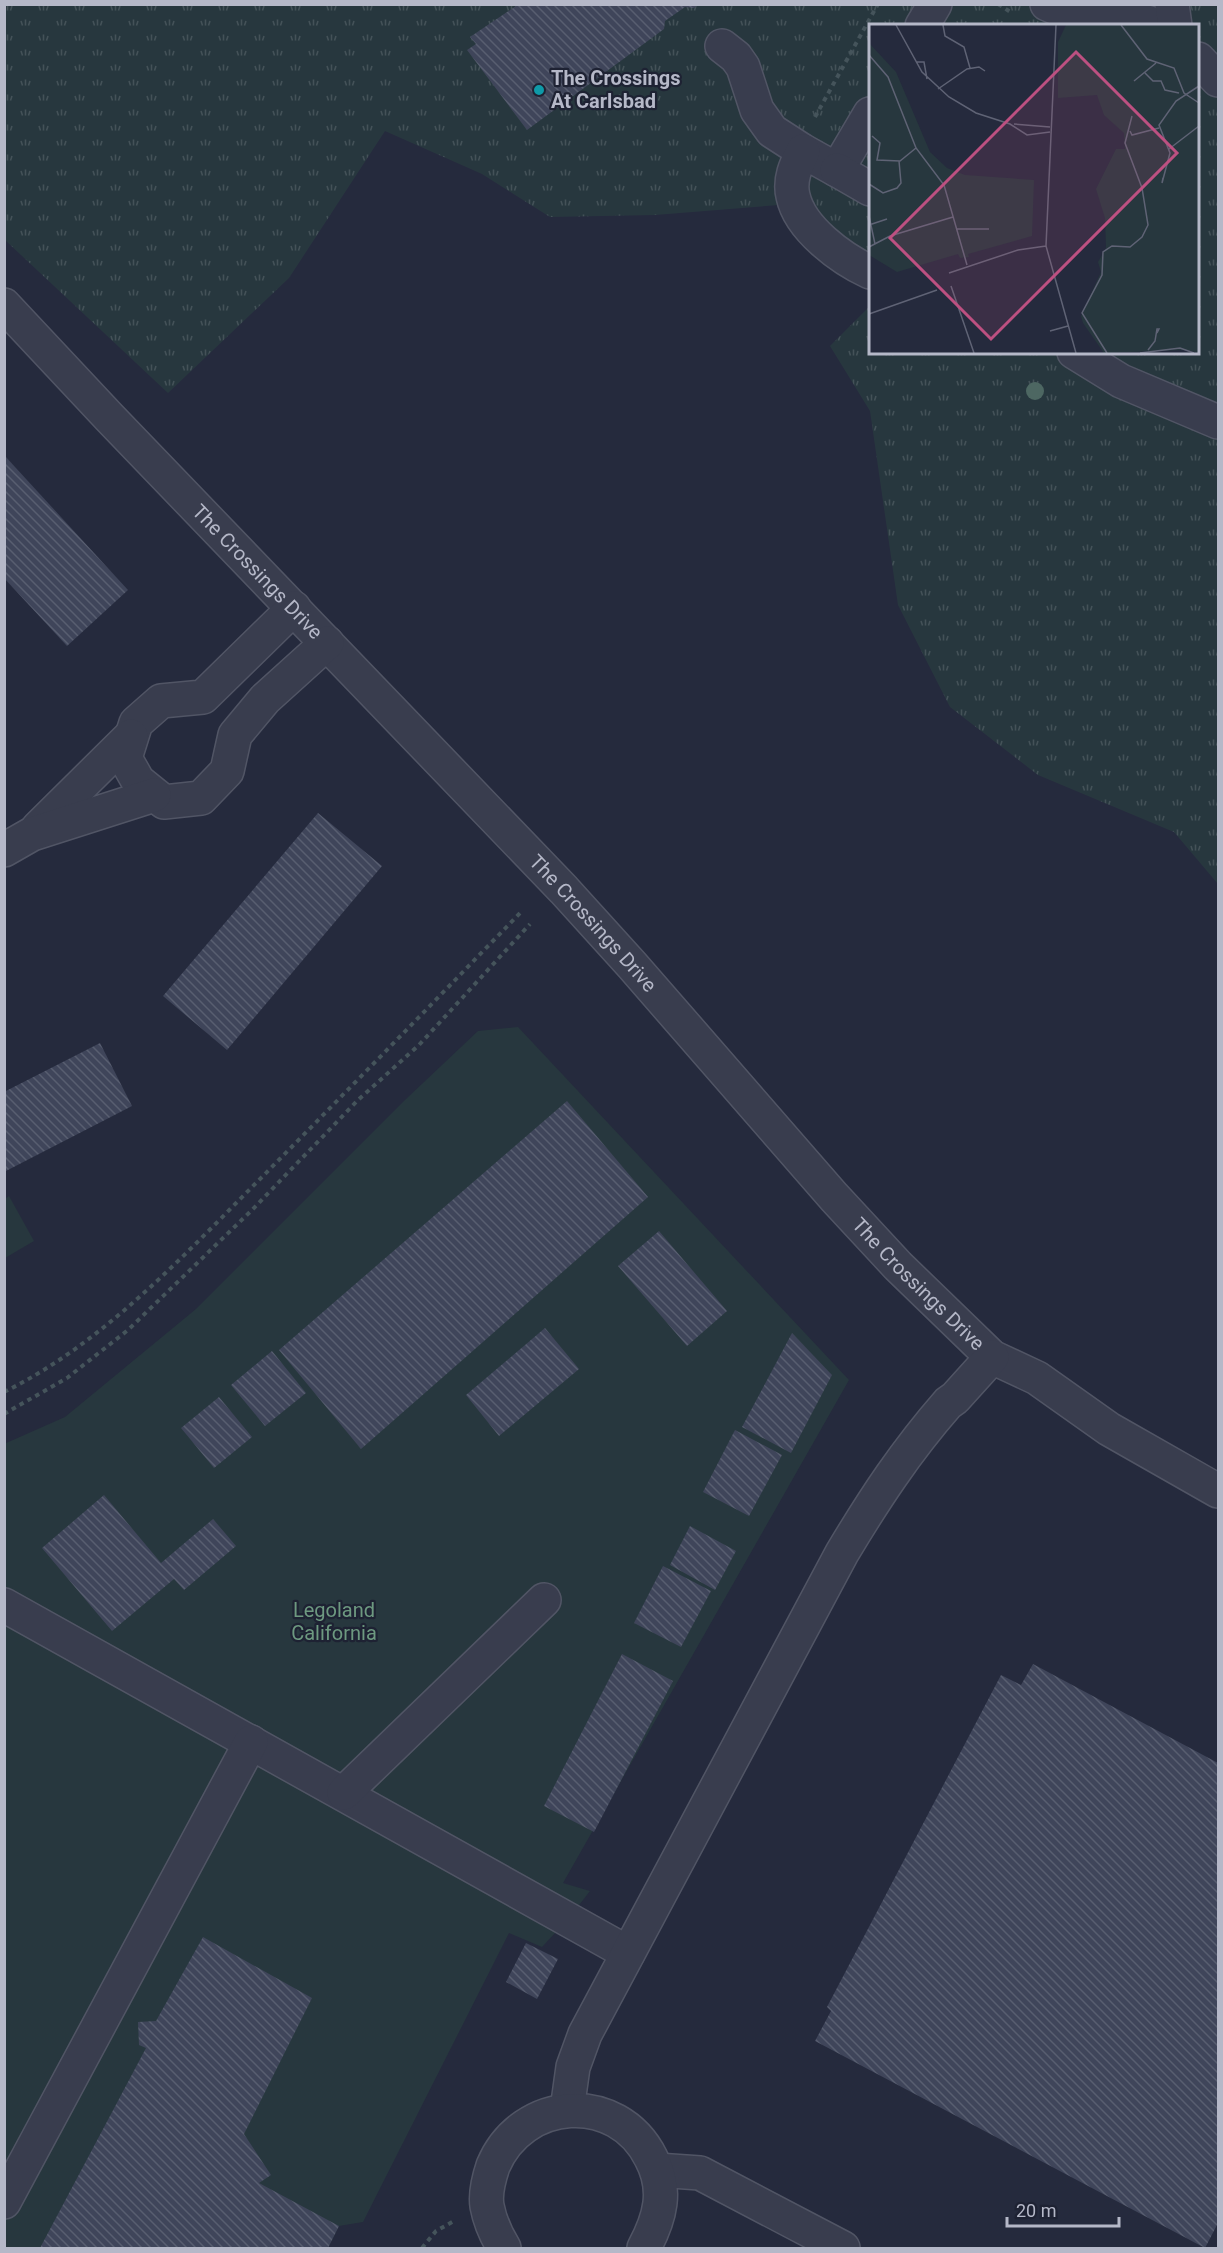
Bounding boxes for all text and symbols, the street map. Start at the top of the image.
inset map [869,24,1199,354]
place label: The Crossings At Carlsbad [551,66,681,113]
marker: The Crossings At Carlsbad [532,83,546,97]
street label: The Crossings Drive [187,499,328,644]
street label: The Crossings Drive [524,850,662,997]
street label: The Crossings Drive [847,1213,990,1355]
park label: Legoland California [291,1598,377,1645]
scale bar [1007,2190,1120,2228]
text: 20 m [1016,2200,1056,2221]

